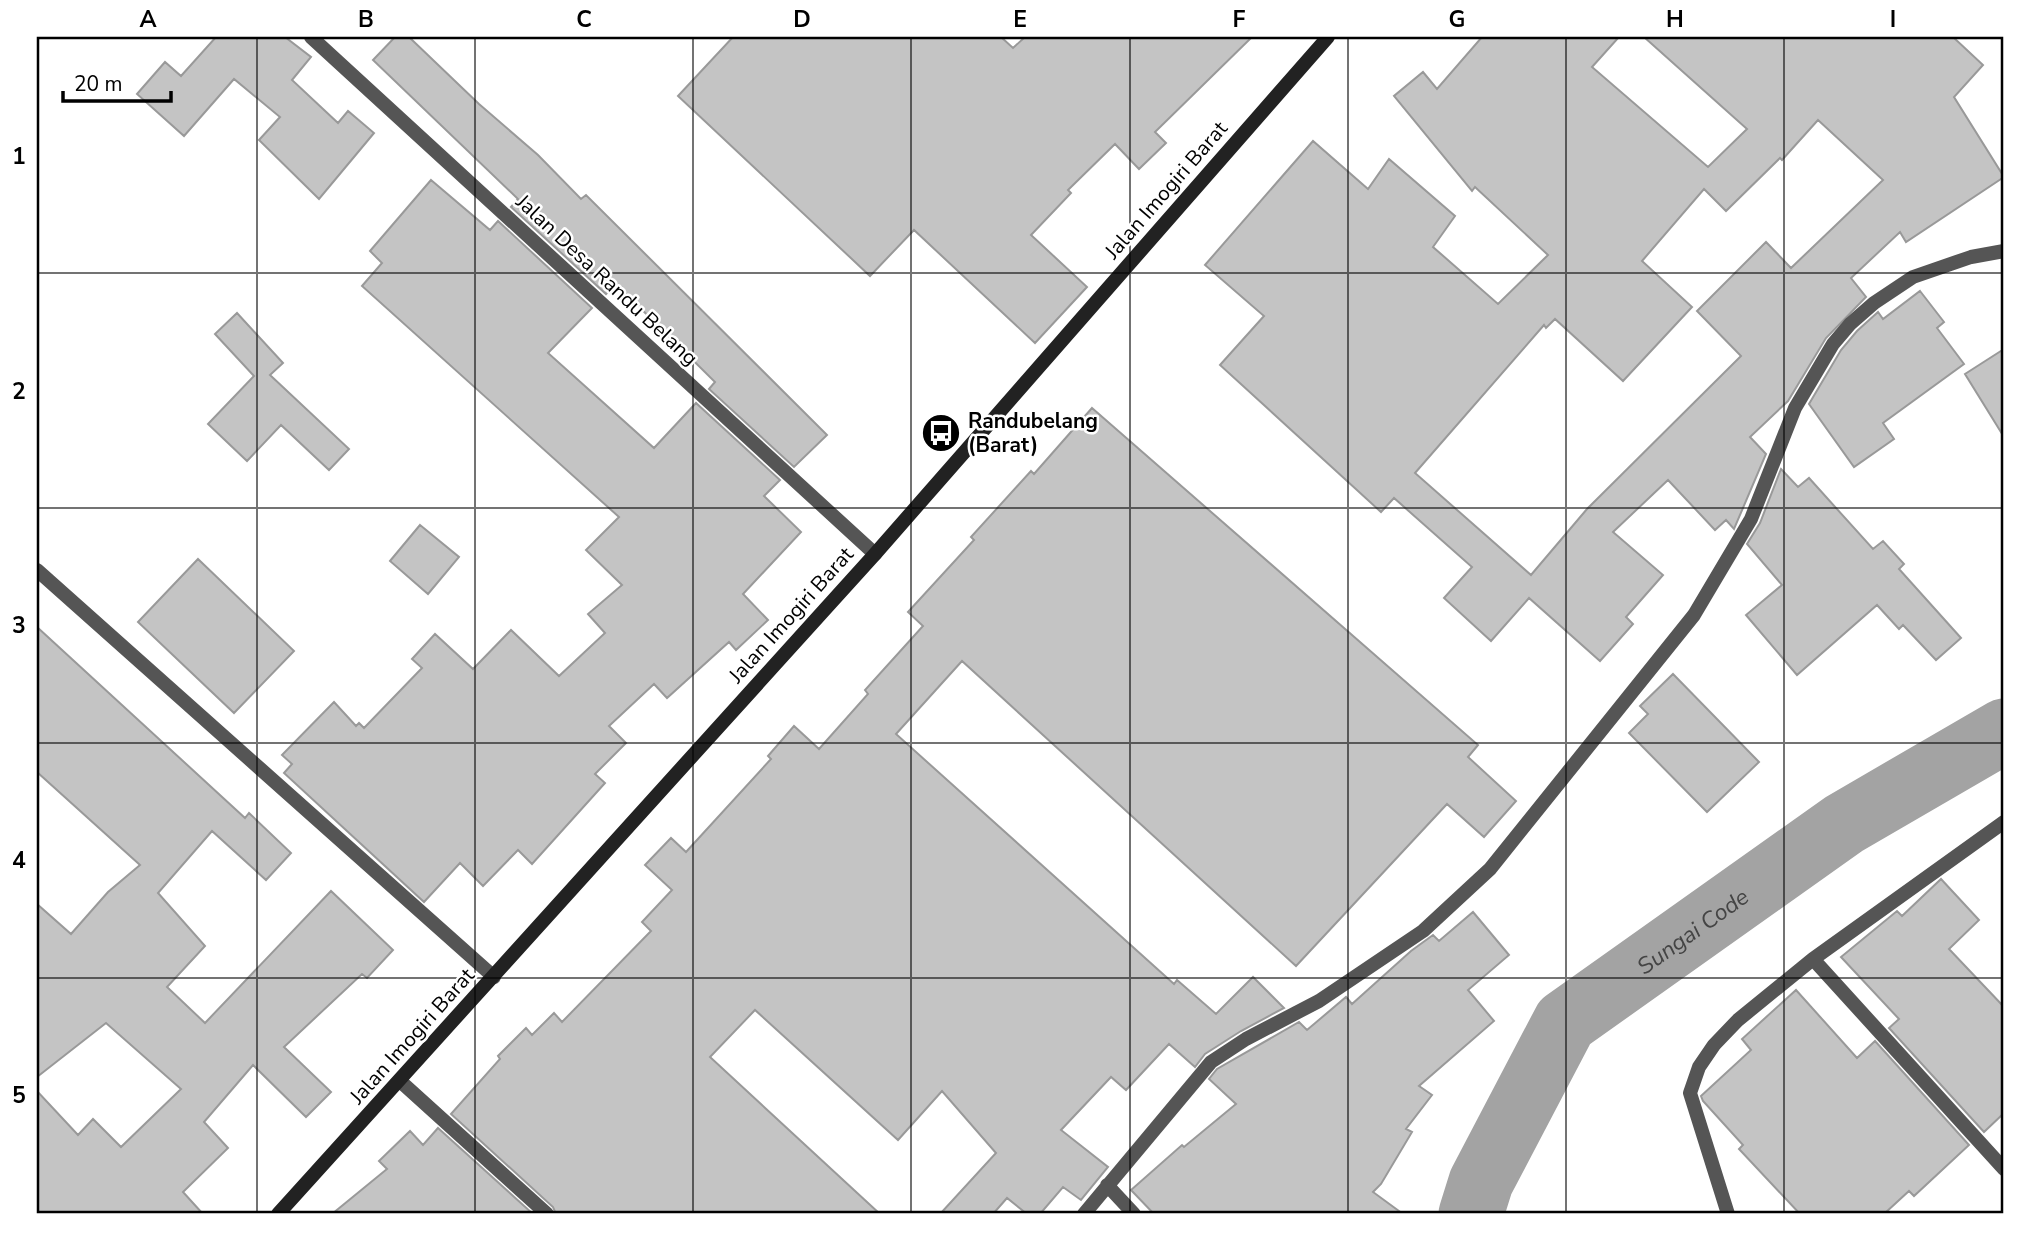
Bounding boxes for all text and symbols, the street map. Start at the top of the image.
text: A [139,4,157,35]
text: B [358,4,374,35]
text: C [576,4,592,35]
text: D [793,4,811,35]
text: E [1013,4,1027,35]
text: F [1233,4,1246,35]
text: G [1449,4,1465,35]
text: H [1666,4,1684,35]
text: I [1890,4,1896,35]
scale bar [63,60,172,104]
text: 20 m [74,70,123,98]
street label: Jalan Imogiri Barat [1098,115,1234,266]
text: 1 [12,141,26,172]
street label: Jalan Desa Randu Belang [509,187,704,372]
text: 2 [12,376,26,407]
place label: Randubelang (Barat) [968,407,1098,459]
bus stop icon: Randubelang (Barat) [920,412,962,454]
street label: Jalan Imogiri Barat [722,541,860,690]
text: 3 [12,610,26,641]
text: 4 [12,845,26,876]
water label: Sungai Code [1631,881,1755,982]
street label: Jalan Imogiri Barat [343,962,481,1111]
text: 5 [12,1080,26,1111]

